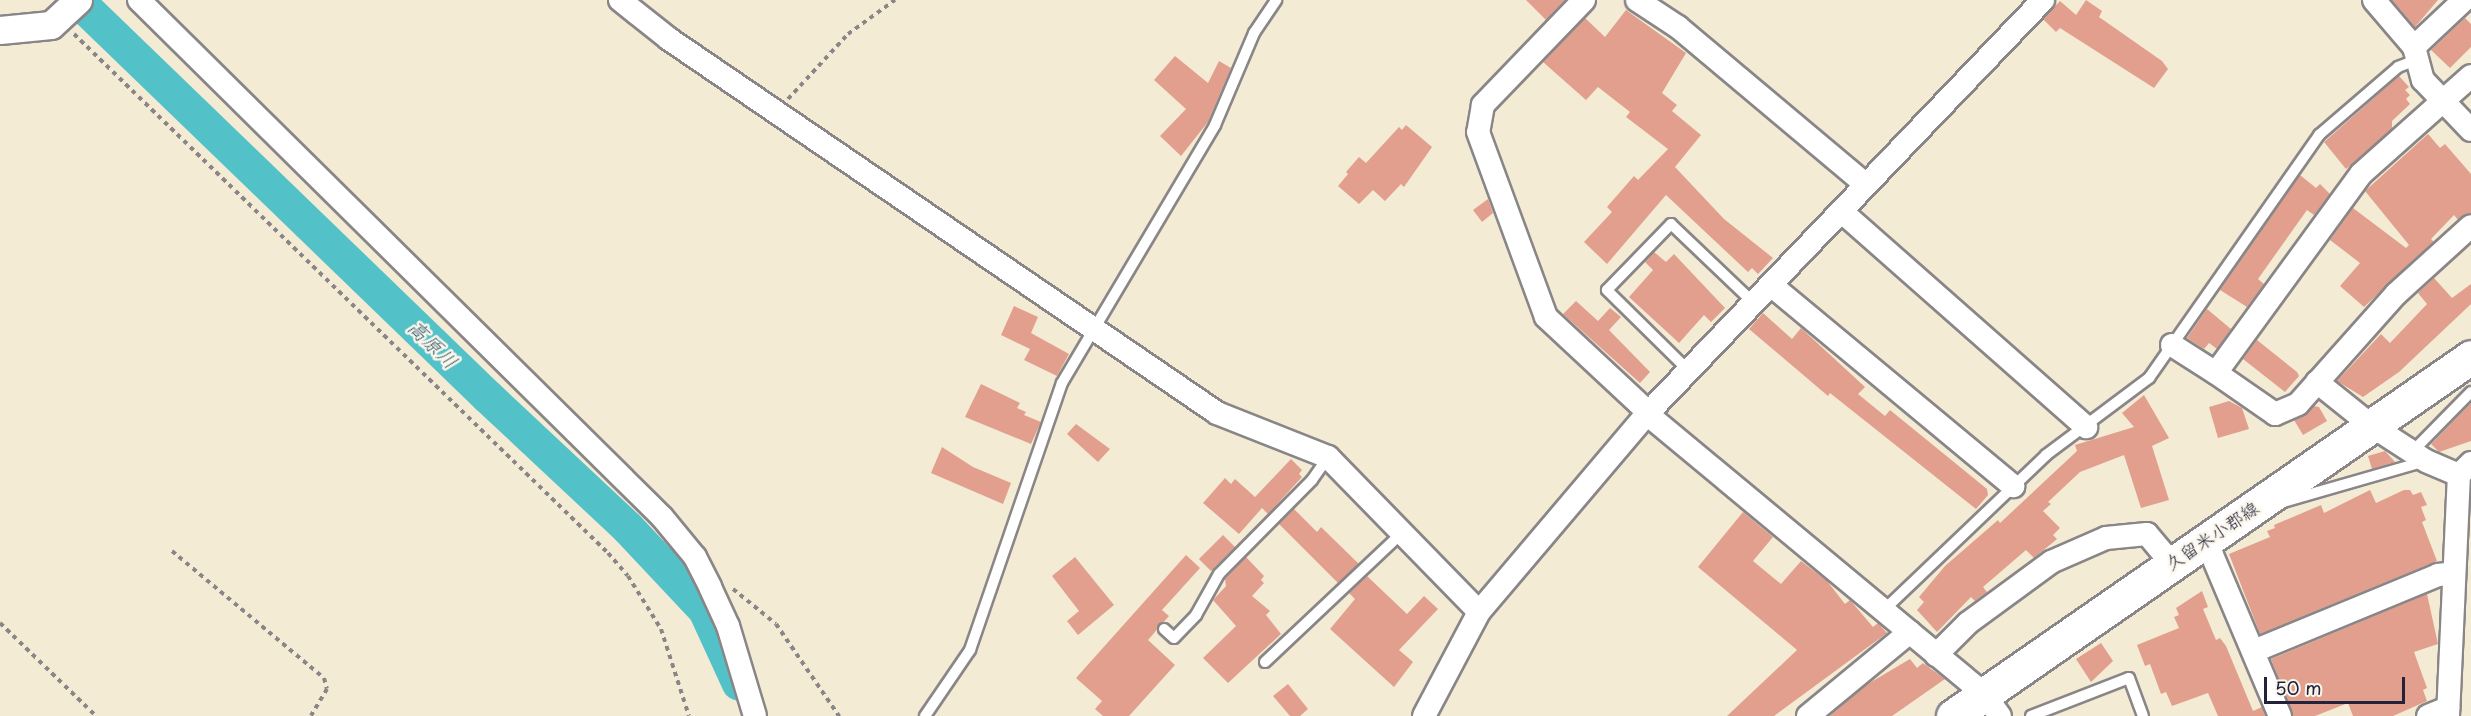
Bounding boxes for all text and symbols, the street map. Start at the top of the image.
water label: 高原川 [403,315,463,373]
street label: 久留米小郡線 [2161,497,2263,575]
scale bar [2267,665,2408,703]
text: 50 m [2275,674,2322,701]

